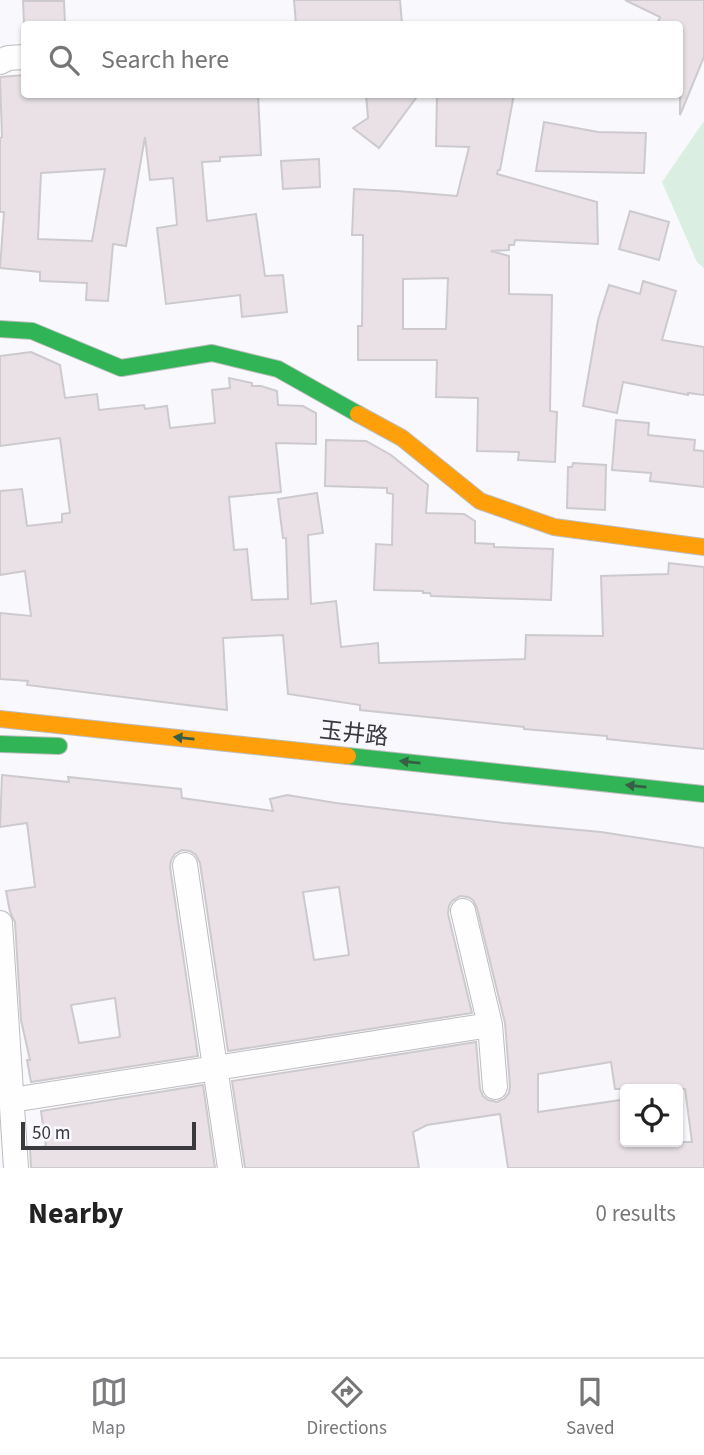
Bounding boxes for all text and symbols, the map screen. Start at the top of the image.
search box [21,21,683,98]
icon: search [45,41,83,79]
text: Search here [101,41,229,78]
street label: 玉井路 [318,713,390,754]
one-way arrow [173,732,195,743]
one-way arrow [399,756,421,767]
one-way arrow [625,781,647,792]
map controls [620,1084,683,1147]
button: locate [620,1084,683,1147]
scale bar [21,1119,196,1151]
text: 50 m [32,1120,70,1147]
text: Nearby [28,1192,123,1235]
text: 0 results [596,1197,676,1230]
tab: Map [90,1373,128,1442]
tab: Directions [307,1373,387,1442]
tab: Saved [566,1373,614,1442]

